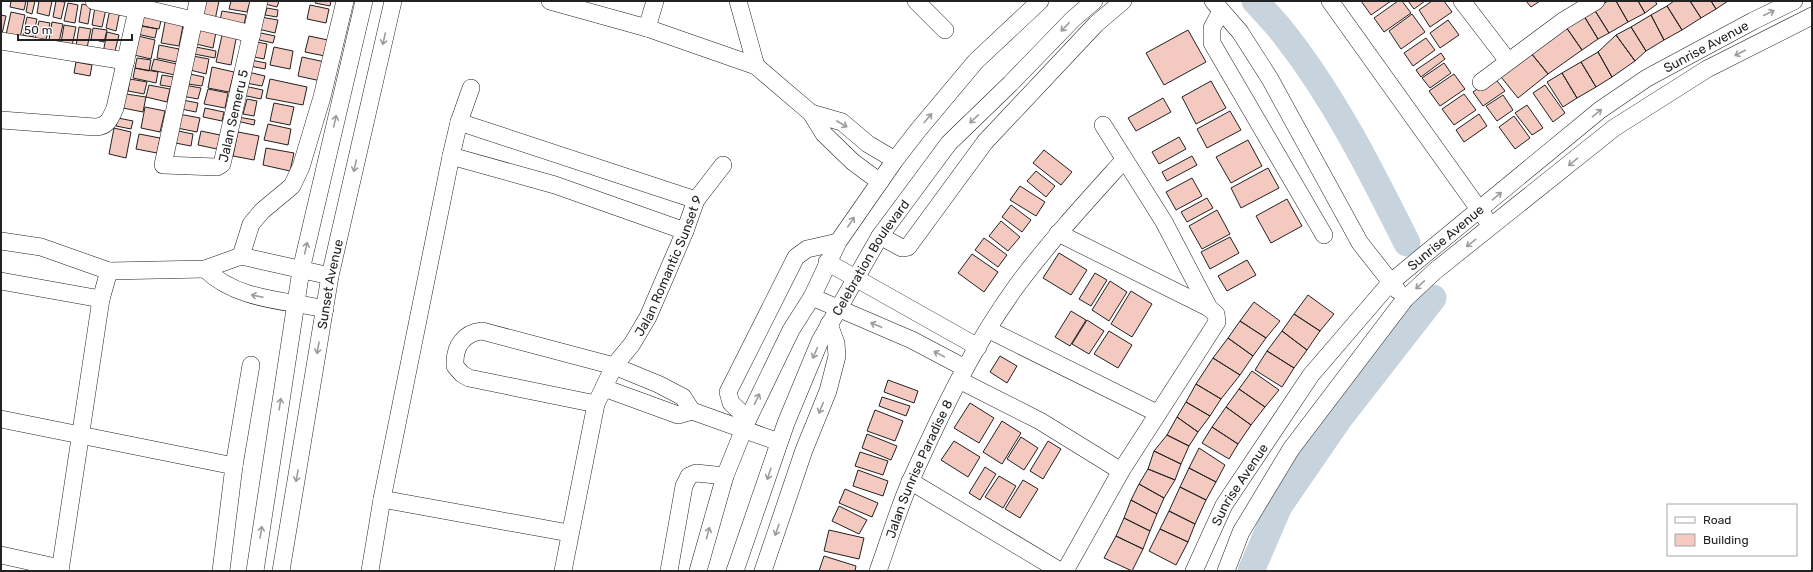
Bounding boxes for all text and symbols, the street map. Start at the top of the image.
one-way arrow [1763,9,1775,16]
scale bar [18,16,132,42]
street label: Sunrise Avenue [1661,18,1751,76]
one-way arrow [1060,22,1070,32]
text: 50 m [24,23,52,37]
one-way arrow [380,32,388,45]
one-way arrow [1734,49,1746,57]
street label: Jalan Semeru 5 [216,68,251,164]
one-way arrow [1591,109,1602,118]
one-way arrow [924,112,933,123]
one-way arrow [969,114,979,124]
one-way arrow [332,115,340,128]
one-way arrow [836,120,848,128]
one-way arrow [1567,157,1578,166]
one-way arrow [351,159,359,172]
street label: Jalan Romantic Sunset 9 [631,192,705,339]
one-way arrow [1491,192,1502,201]
street label: Celebration Boulevard [829,197,912,318]
street label: Sunrise Avenue [1405,202,1487,273]
one-way arrow [847,217,855,228]
street label: Sunset Avenue [314,238,346,330]
one-way arrow [1466,239,1477,248]
one-way arrow [303,242,311,255]
one-way arrow [1415,280,1425,290]
one-way arrow [251,292,264,300]
one-way arrow [871,321,883,328]
one-way arrow [314,341,322,354]
one-way arrow [811,346,818,358]
one-way arrow [933,350,945,358]
one-way arrow [754,393,762,405]
street label: Jalan Sunrise Paradise 8 [883,397,956,540]
one-way arrow [276,398,284,411]
one-way arrow [817,401,824,413]
street label: Sunrise Avenue [1209,441,1271,528]
one-way arrow [765,468,772,481]
one-way arrow [292,469,300,482]
legend [1667,504,1797,556]
text: Road [1703,513,1731,527]
one-way arrow [772,523,780,535]
one-way arrow [257,526,265,539]
one-way arrow [705,527,712,540]
text: Building [1703,533,1749,547]

